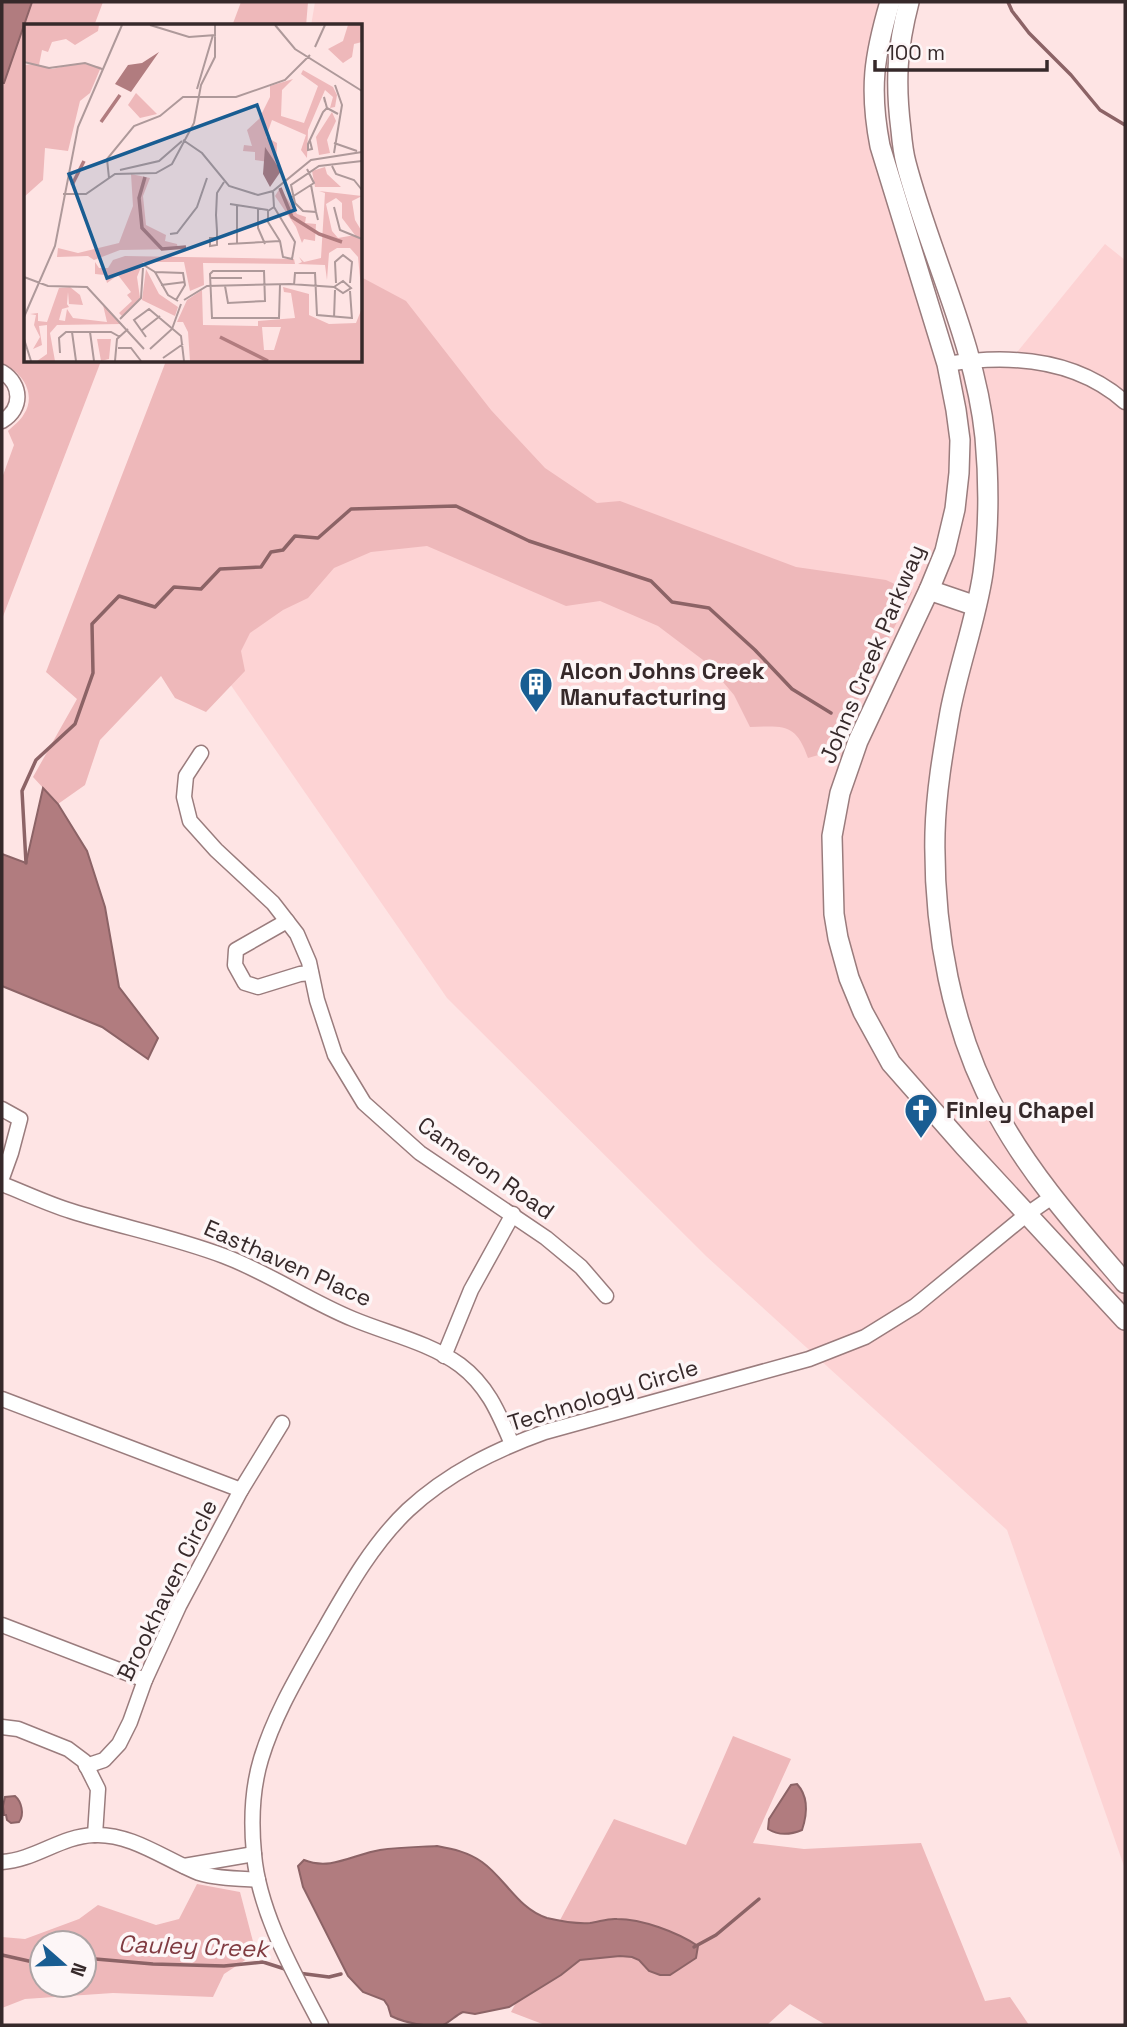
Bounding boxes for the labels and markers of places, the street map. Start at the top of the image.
place label: Alcon Johns Creek Manufacturing [560,656,765,712]
building icon: Alcon Johns Creek Manufacturing [517,665,555,714]
church icon: Finley Chapel [902,1091,940,1140]
place label: Finley Chapel [946,1095,1094,1125]

